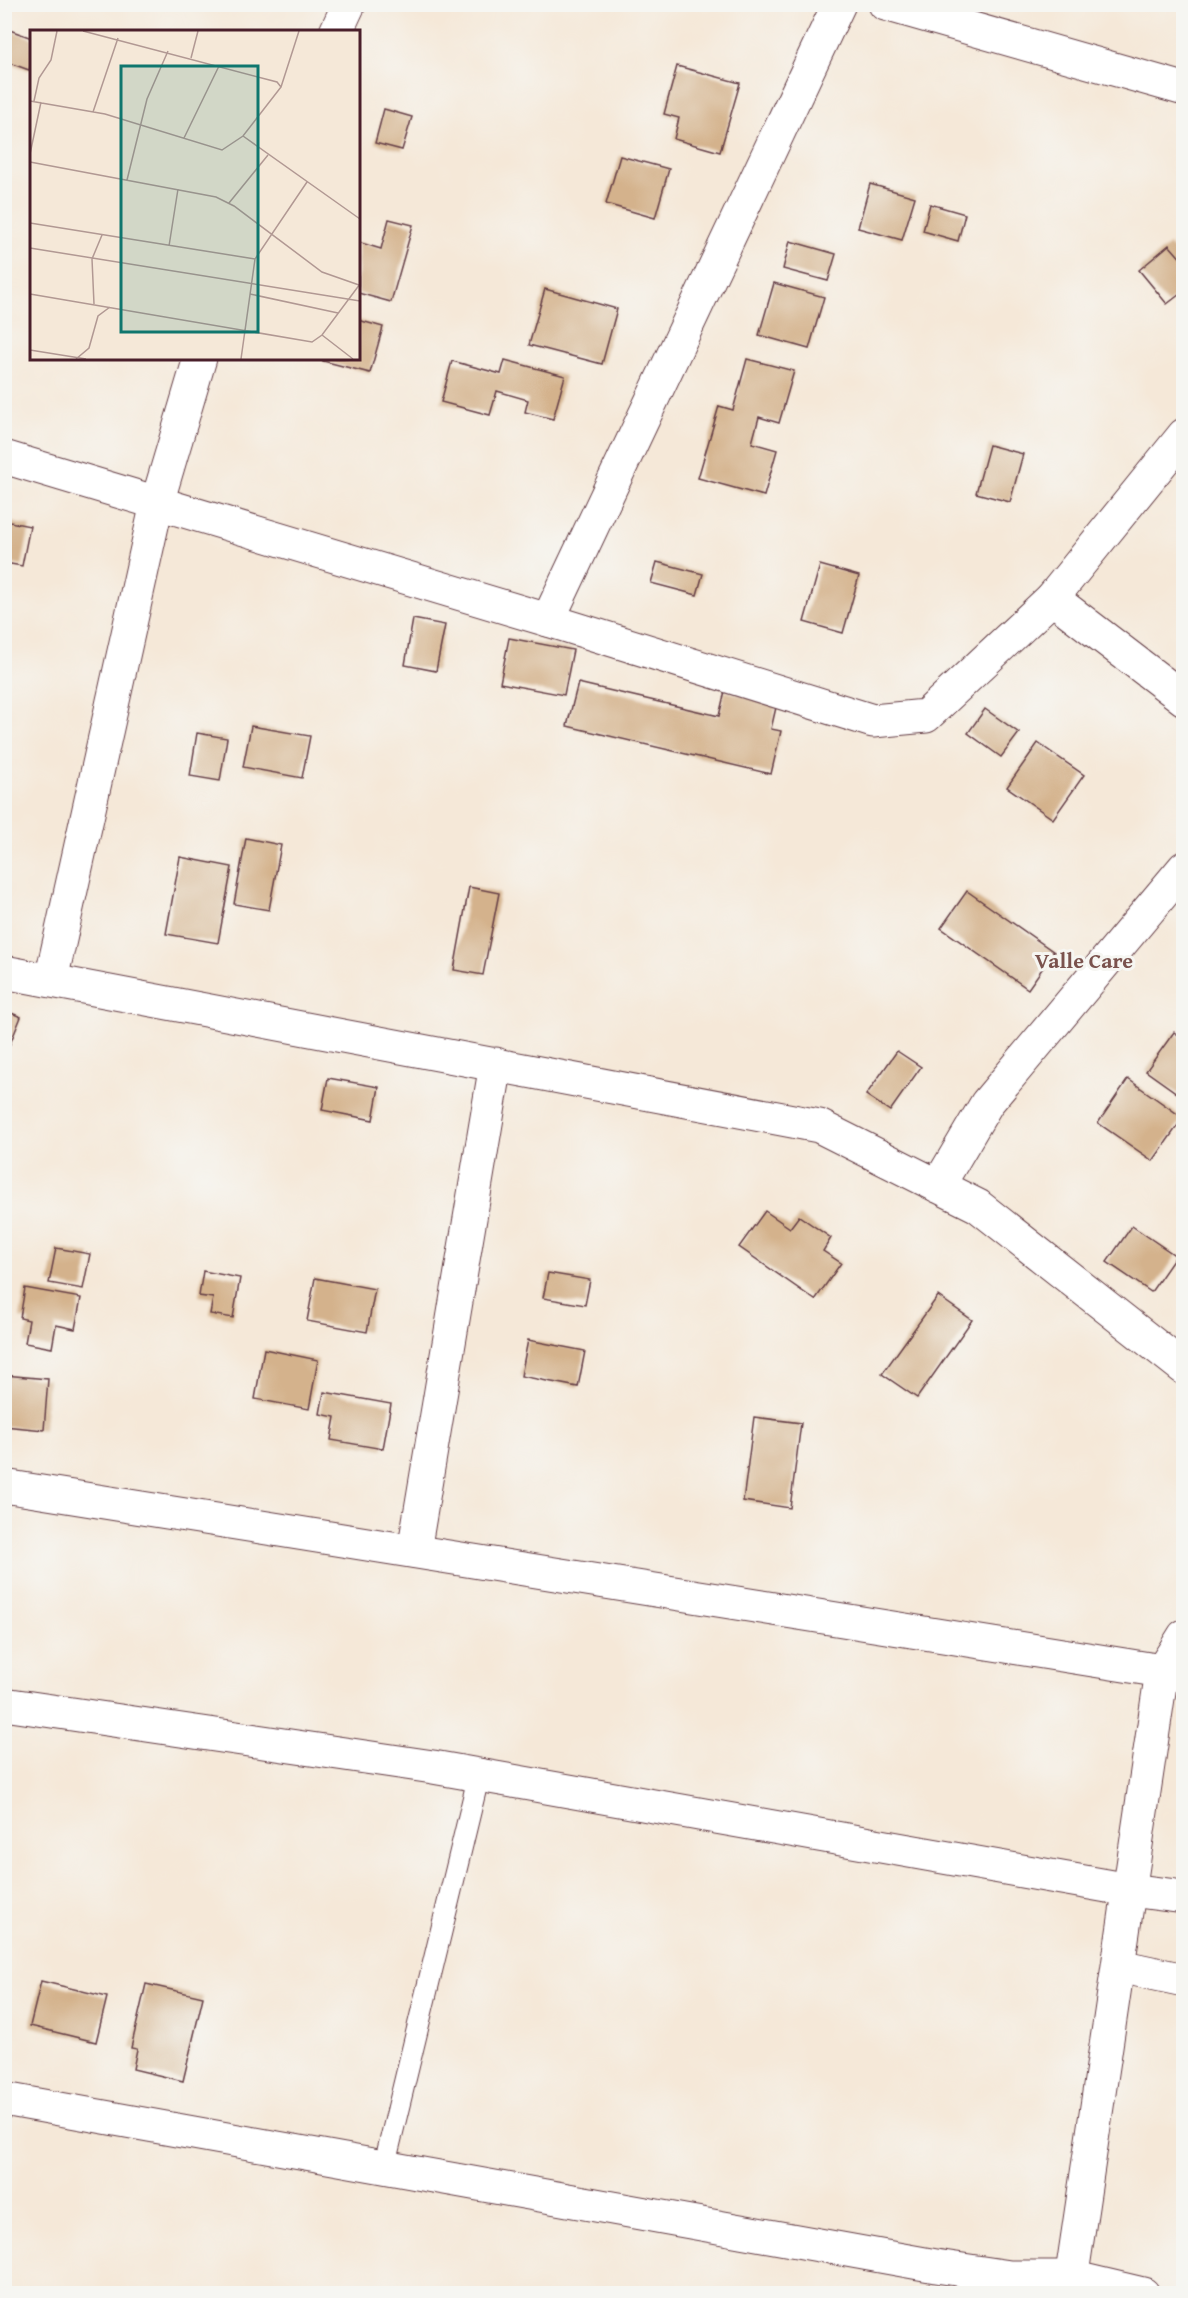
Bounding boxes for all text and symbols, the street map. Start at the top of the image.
inset map [30,30,360,360]
district label: Valle Care [1035,944,1133,976]

